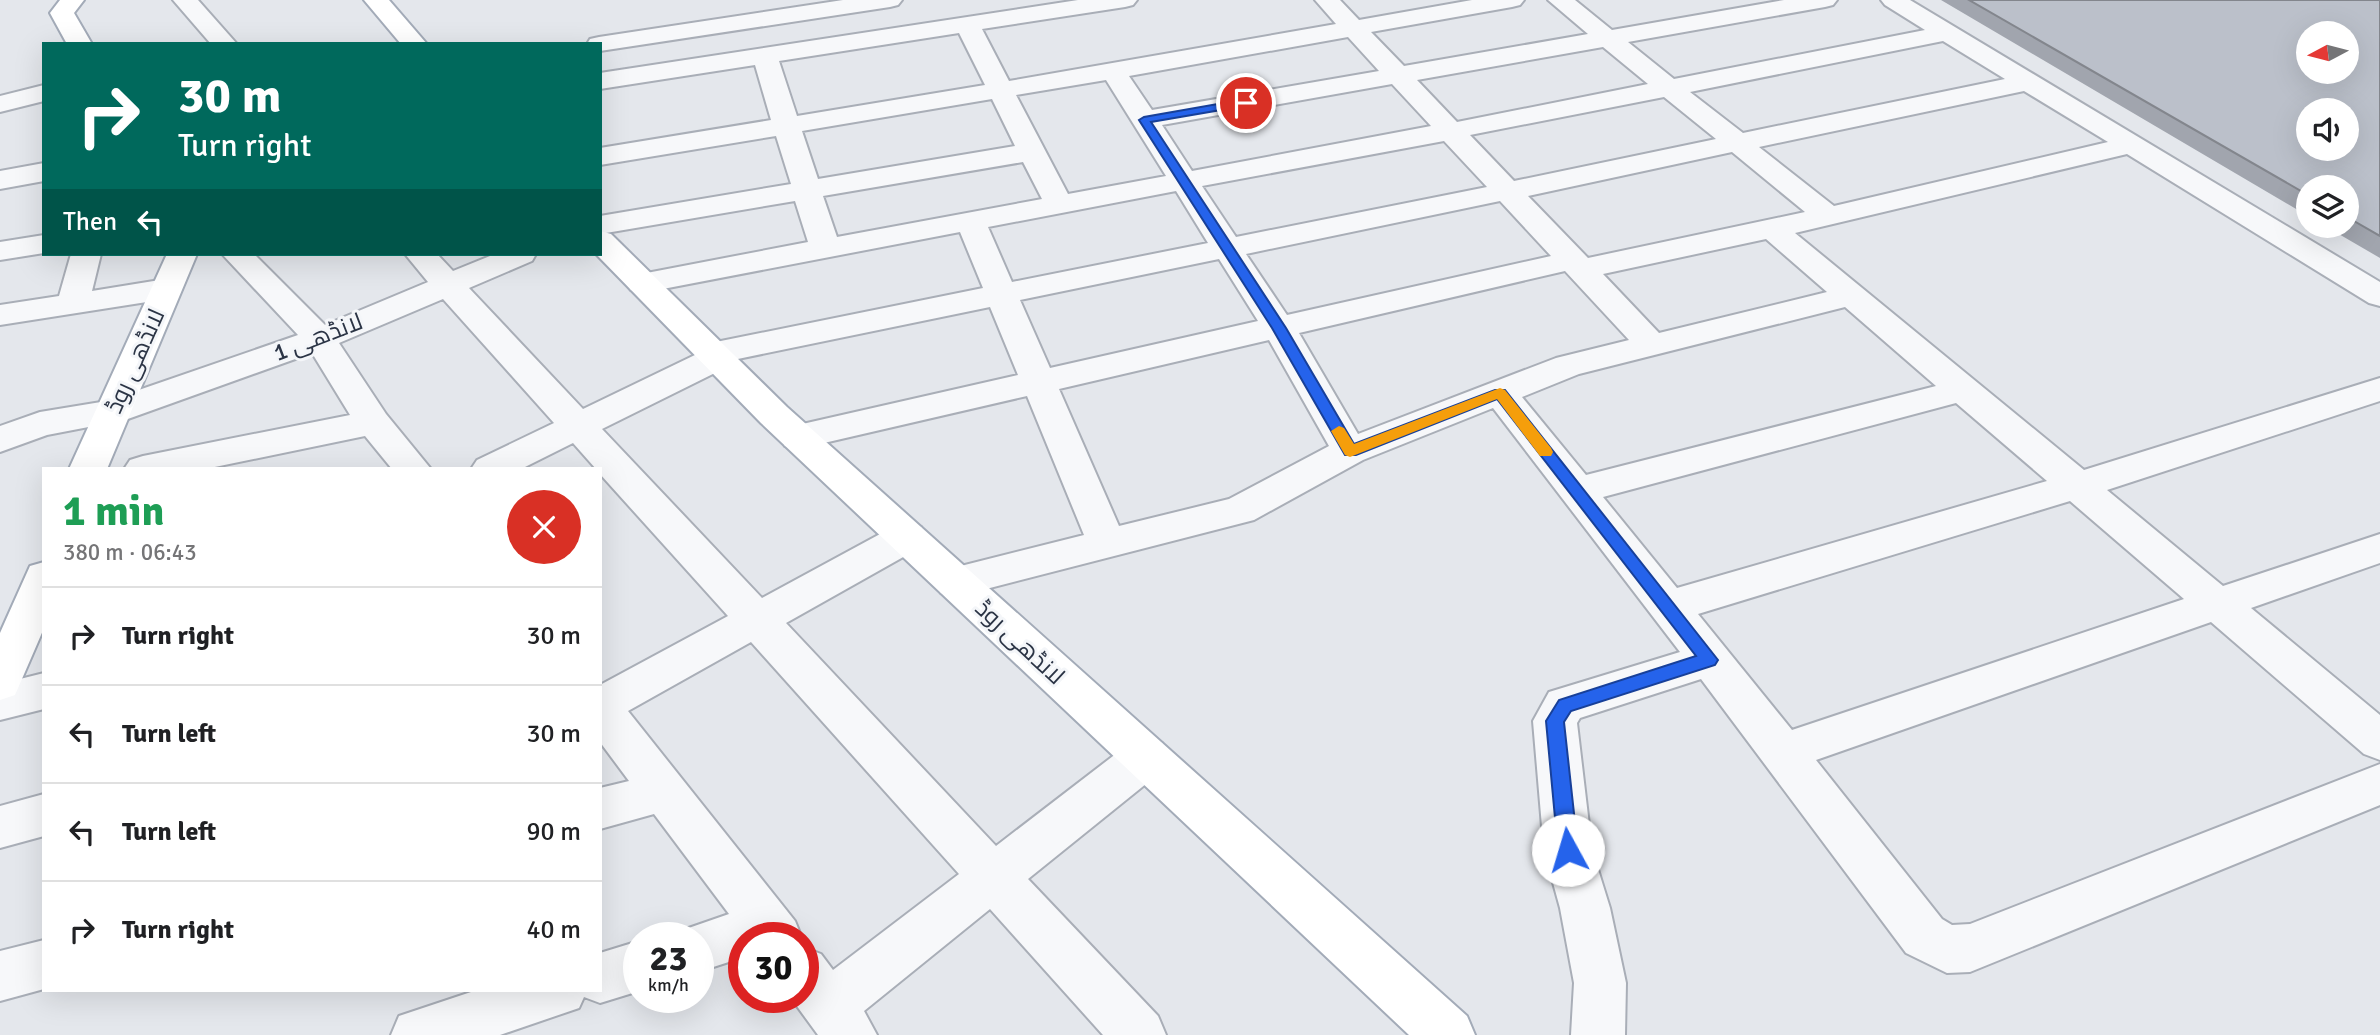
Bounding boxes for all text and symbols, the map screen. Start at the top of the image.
north arrow [2296,21,2359,84]
map controls [2296,21,2359,238]
text: 30 m [178,66,281,126]
icon: right [63,70,154,161]
pin [1216,73,1276,133]
icon: arrive [1227,84,1265,122]
button: sound [2296,98,2359,161]
text: Turn right [178,126,311,165]
button: layers [2296,175,2359,238]
icon: left [131,203,169,241]
text: Then [63,206,117,238]
street label: لانڈھی روڈ [99,304,171,418]
street label: لانڈھی 1 [269,306,367,368]
text: 1 min [63,486,164,537]
button: close [507,490,581,564]
text: 380 m · 06:43 [63,538,197,567]
street label: لانڈھی روڈ [969,593,1071,691]
icon: right [63,617,101,655]
text: Turn right [122,620,234,652]
text: 30 m [526,620,581,652]
icon: left [63,715,101,753]
text: Turn left [122,718,216,750]
text: 30 m [526,718,581,750]
icon: left [63,813,101,851]
position arrow [1531,813,1605,887]
text: Turn left [122,816,216,848]
text: 90 m [526,816,581,848]
icon: right [63,911,101,949]
text: Turn right [122,914,234,946]
text: 40 m [526,914,581,946]
speed limit sign: 30 [728,922,819,1013]
text: 23 [650,937,687,980]
text: km/h [648,974,689,996]

